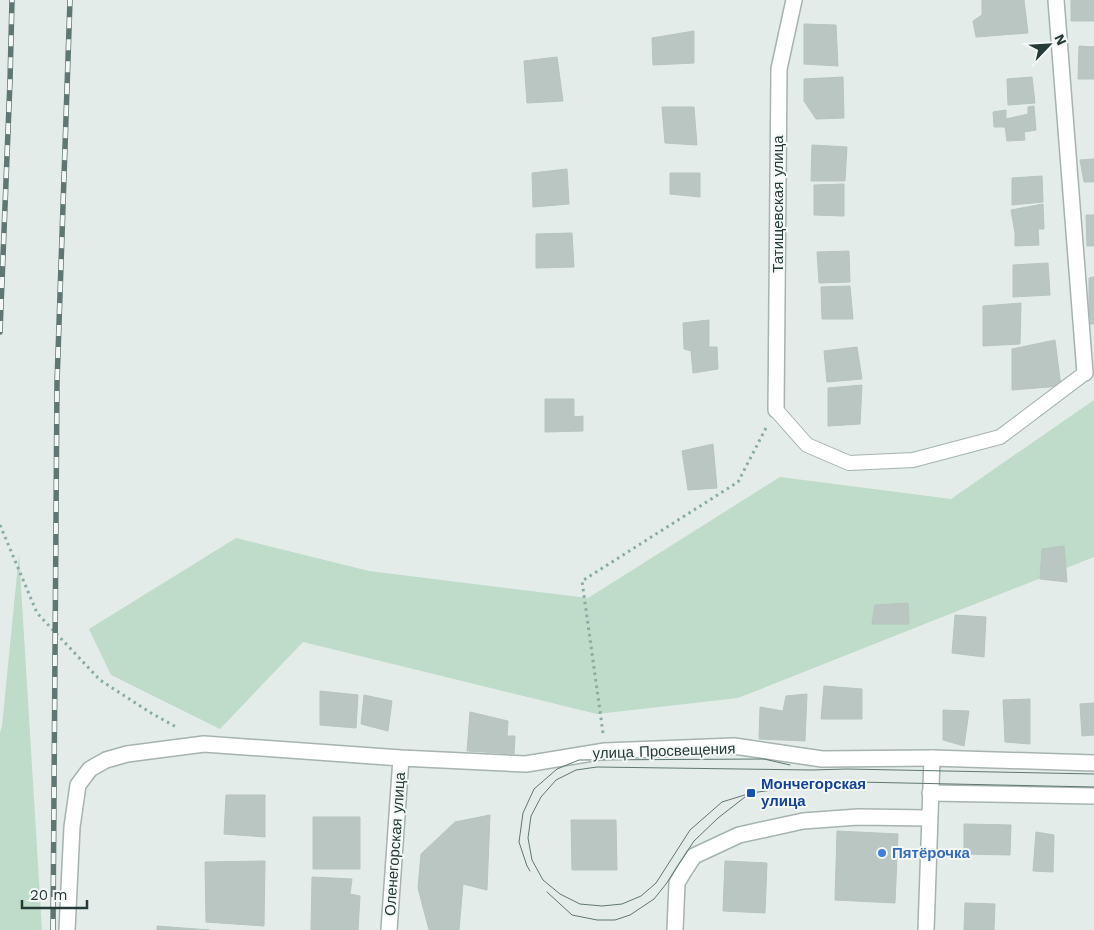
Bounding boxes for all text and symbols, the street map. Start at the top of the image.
north arrow [1024,20,1074,70]
text: N [1051,31,1070,48]
street label: Татищевская улица [769,135,787,273]
street label: улица Просвещения [592,740,736,762]
street label: Оленегорская улица [381,771,409,917]
place label: Мончегорская улица [761,775,866,810]
marker: Мончегорская улица [745,787,757,799]
place label: Пятёрочка [892,844,970,862]
marker: Пятёрочка [876,847,888,859]
scale bar [22,878,88,910]
text: 20 m [30,886,68,904]

